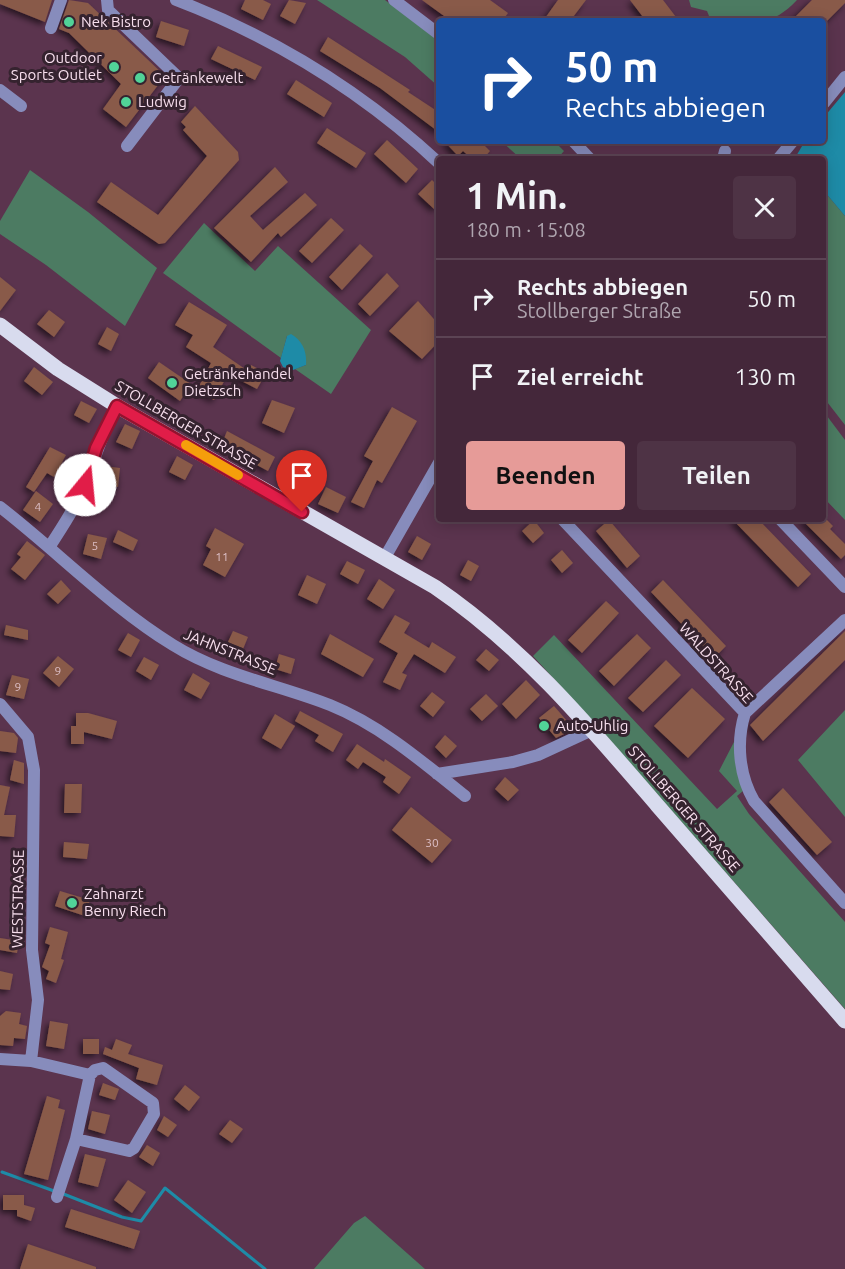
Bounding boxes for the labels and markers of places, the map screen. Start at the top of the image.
place label: Nek Bistro [81,13,151,30]
marker: Nek Bistro [62,15,76,29]
place label: Outdoor Sports Outlet [11,49,102,83]
marker: Outdoor Sports Outlet [107,60,121,74]
place label: Getränkewelt [152,69,244,86]
marker: Getränkewelt [133,71,147,85]
place label: Ludwig [138,93,187,110]
marker: Ludwig [119,95,133,109]
place label: Getränkehandel Dietzsch [184,365,292,399]
marker: Getränkehandel Dietzsch [165,376,179,390]
pin [276,450,327,512]
place label: Auto-Uhlig [556,717,628,734]
marker: Auto-Uhlig [537,719,551,733]
place label: Zahnarzt Benny Riech [84,885,166,919]
marker: Zahnarzt Benny Riech [65,896,79,910]

